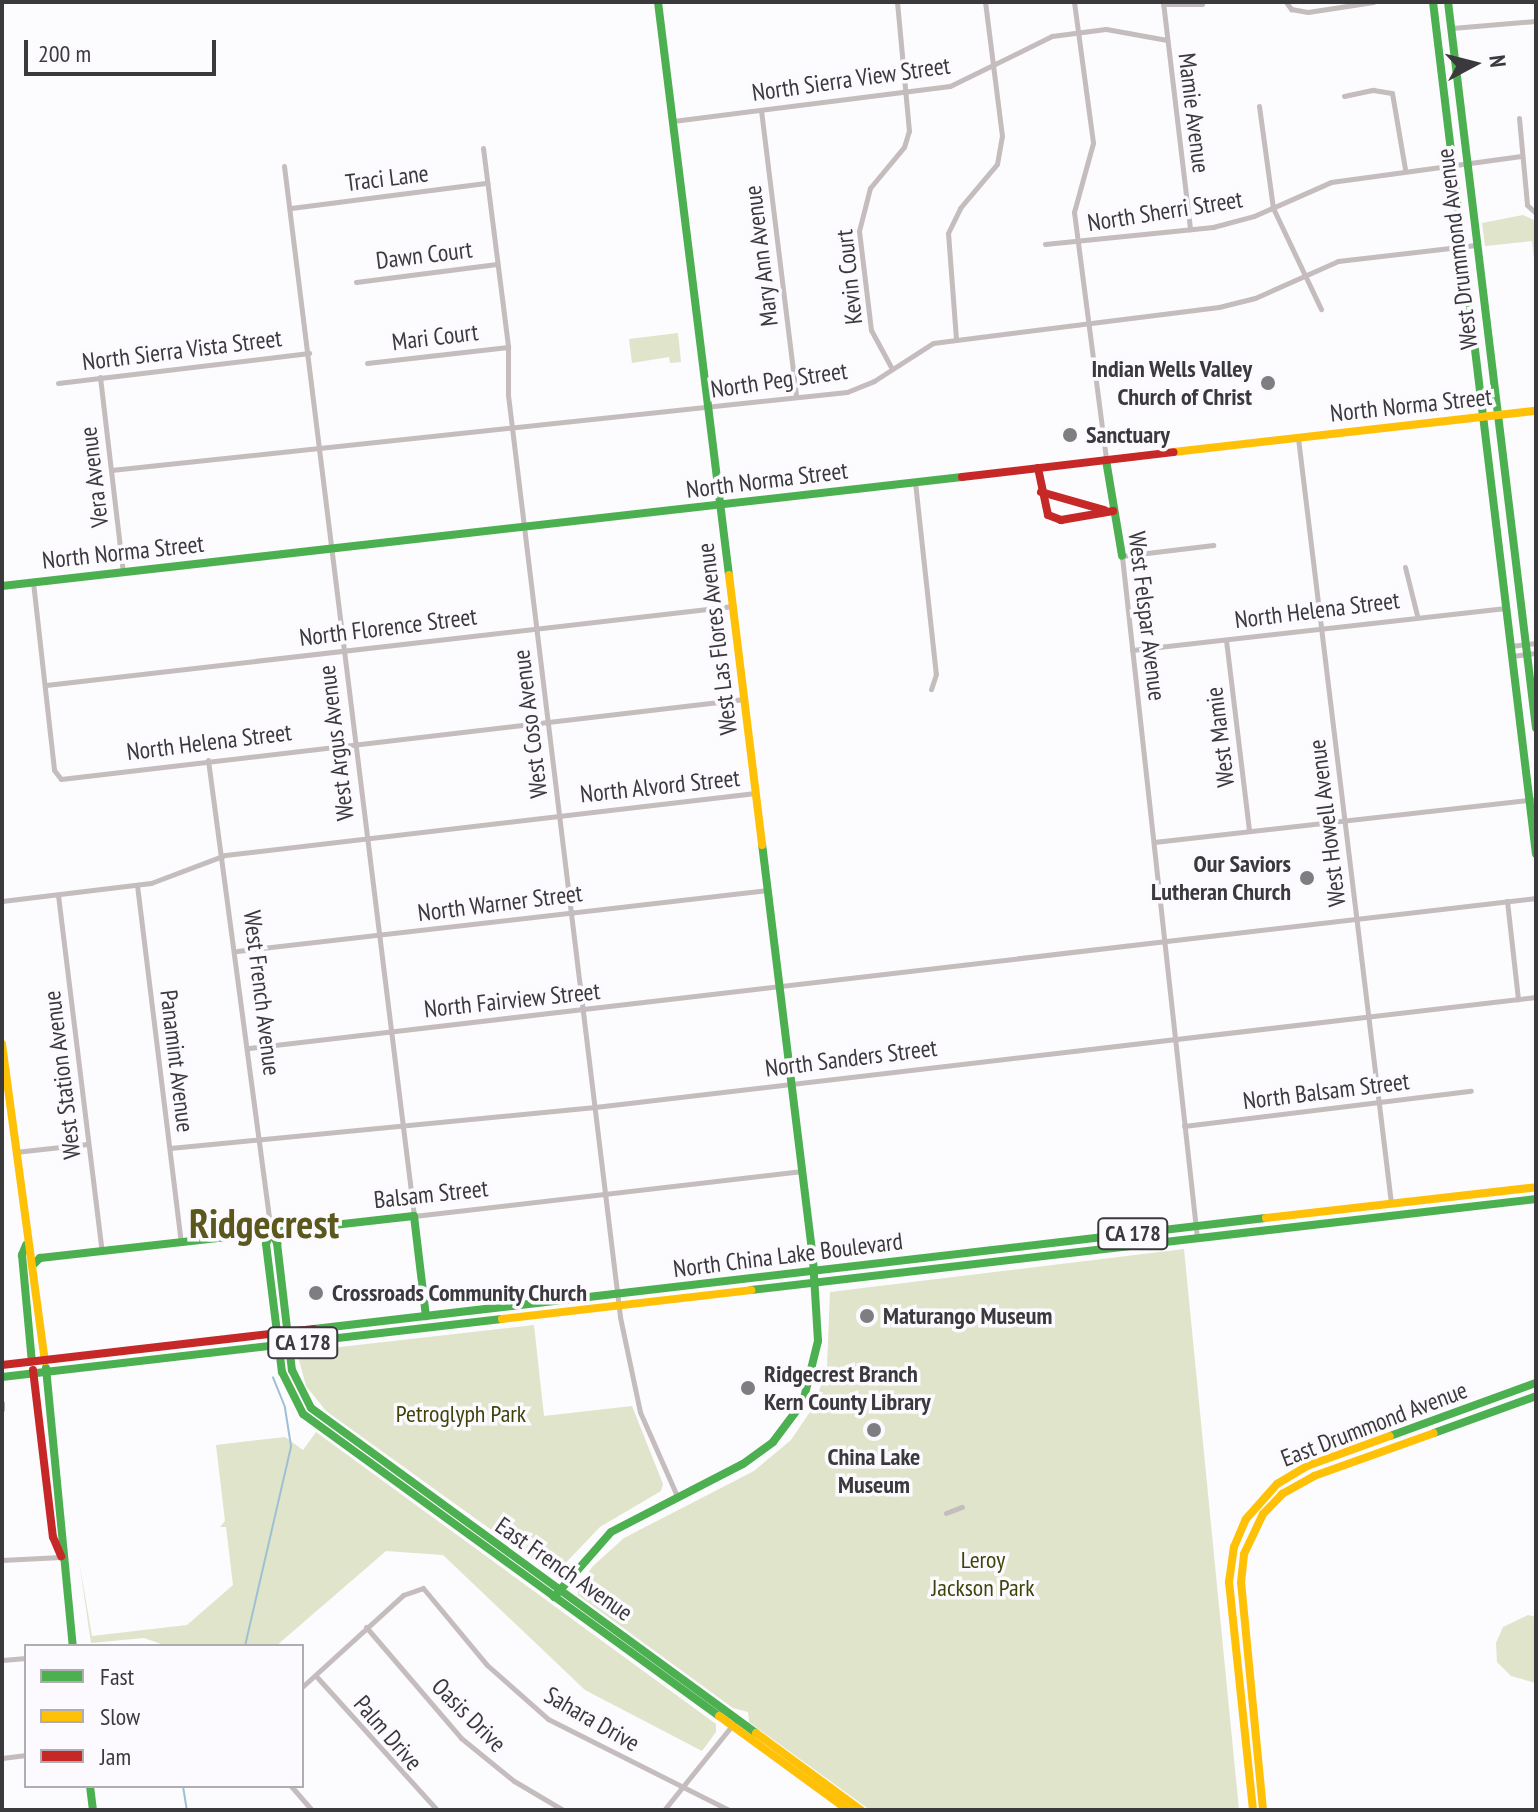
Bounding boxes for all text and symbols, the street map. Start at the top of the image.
scale bar [28,24,220,74]
north arrow [1434,24,1514,104]
text: 200 m [38,38,91,69]
street label: North Sierra View Street [750,51,952,107]
street label: Mamie Avenue [1172,51,1216,175]
text: N [1483,53,1512,69]
street label: West Drummond Avenue [1430,147,1484,351]
street label: Traci Lane [344,159,430,197]
street label: Mary Ann Avenue [738,183,784,329]
street label: North Sherri Street [1085,185,1245,237]
street label: Kevin Court [830,228,868,326]
street label: Dawn Court [374,235,474,275]
street label: Mari Court [390,317,480,357]
street label: North Sierra Vista Street [80,323,284,377]
place label: Indian Wells Valley Church of Christ [1090,355,1252,411]
street label: North Peg Street [709,356,849,404]
marker: Indian Wells Valley Church of Christ [1259,374,1277,392]
street label: North Norma Street [1329,382,1493,428]
place label: Sanctuary [1086,421,1170,449]
street label: Vera Avenue [74,425,114,529]
marker: Sanctuary [1061,426,1079,444]
street label: North Norma Street [685,456,849,504]
street label: North Norma Street [41,529,205,575]
street label: West Felspar Avenue [1122,529,1172,703]
street label: West Las Flores Avenue [691,541,743,737]
street label: North Helena Street [1233,586,1401,634]
street label: North Florence Street [298,602,478,652]
street label: West Coso Avenue [507,648,553,800]
street label: West Argus Avenue [312,663,360,823]
street label: West Mamie [1200,685,1240,789]
street label: North Helena Street [125,718,293,766]
street label: West Howell Avenue [1302,737,1352,909]
street label: North Alvord Street [578,763,742,809]
place label: Our Saviors Lutheran Church [1151,850,1291,906]
marker: Our Saviors Lutheran Church [1298,869,1316,887]
street label: North Warner Street [416,879,584,927]
street label: West French Avenue [238,908,286,1078]
street label: North Fairview Street [422,976,602,1024]
street label: Panamint Avenue [154,988,200,1134]
street label: West Station Avenue [37,989,87,1161]
street label: North Sanders Street [763,1033,939,1083]
street label: North Balsam Street [1241,1067,1411,1115]
street label: Balsam Street [373,1174,489,1214]
district label: Ridgecrest [189,1199,339,1247]
road number: CA 178 [1095,1216,1171,1252]
street label: North China Lake Boulevard [672,1227,904,1283]
place label: Crossroads Community Church [332,1279,588,1307]
marker: Crossroads Community Church [307,1284,325,1302]
place label: Maturango Museum [883,1302,1052,1330]
marker: Maturango Museum [858,1307,876,1325]
road number: CA 178 [265,1325,341,1361]
place label: Ridgecrest Branch Kern County Library [764,1360,932,1416]
street label: East Drummond Avenue [1277,1375,1471,1473]
marker: Ridgecrest Branch Kern County Library [739,1379,757,1397]
park label: Petroglyph Park [396,1400,526,1428]
marker: China Lake Museum [865,1421,883,1439]
place label: China Lake Museum [828,1443,920,1499]
street label: East French Avenue [490,1511,638,1627]
park label: Leroy Jackson Park [931,1546,1035,1602]
legend [24,1644,304,1788]
text: Fast [100,1661,134,1692]
street label: Oasis Drive [426,1672,512,1758]
street label: Sahara Drive [539,1680,645,1758]
street label: Palm Drive [348,1690,428,1776]
text: Slow [100,1701,140,1732]
text: Jam [100,1741,131,1772]

